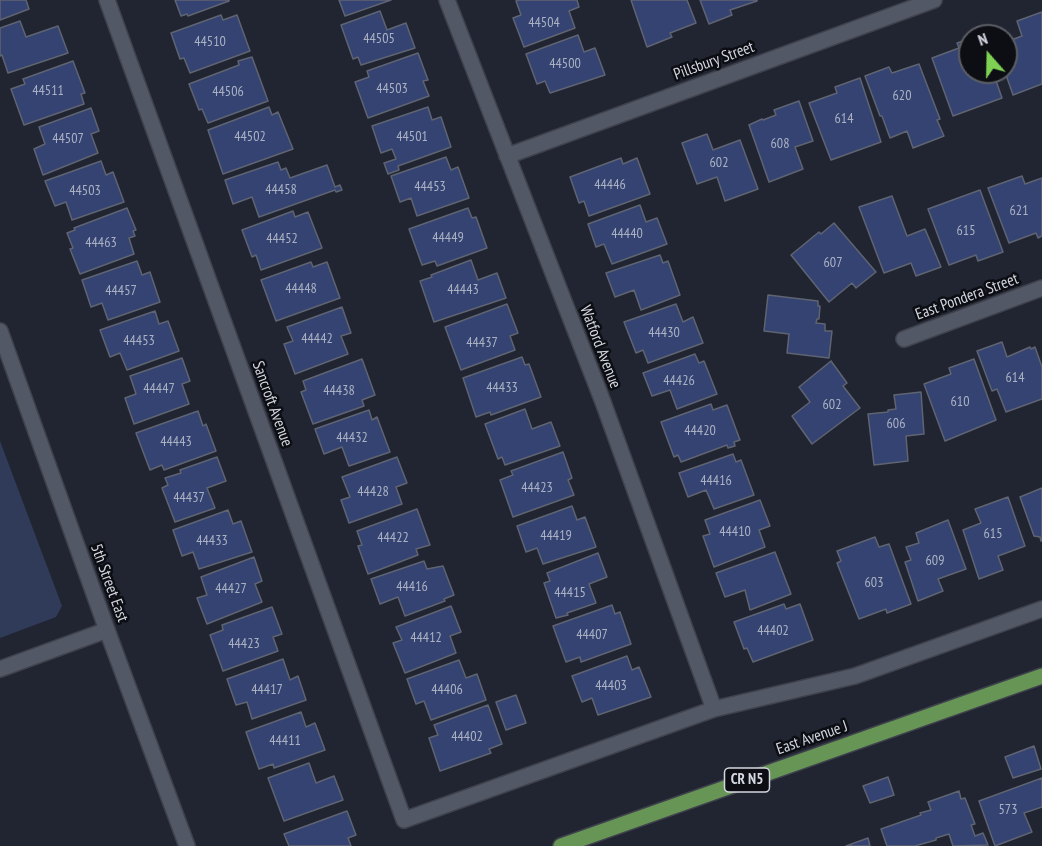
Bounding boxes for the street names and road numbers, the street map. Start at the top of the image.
street label: Pillsbury Street [671,38,757,84]
street label: East Pondera Street [913,270,1021,324]
street label: Watford Avenue [575,303,625,391]
street label: Sancroft Avenue [248,359,296,449]
street label: 5th Street East [86,541,132,625]
street label: East Avenue J [774,717,850,759]
road number: CR N5 [724,768,770,792]

